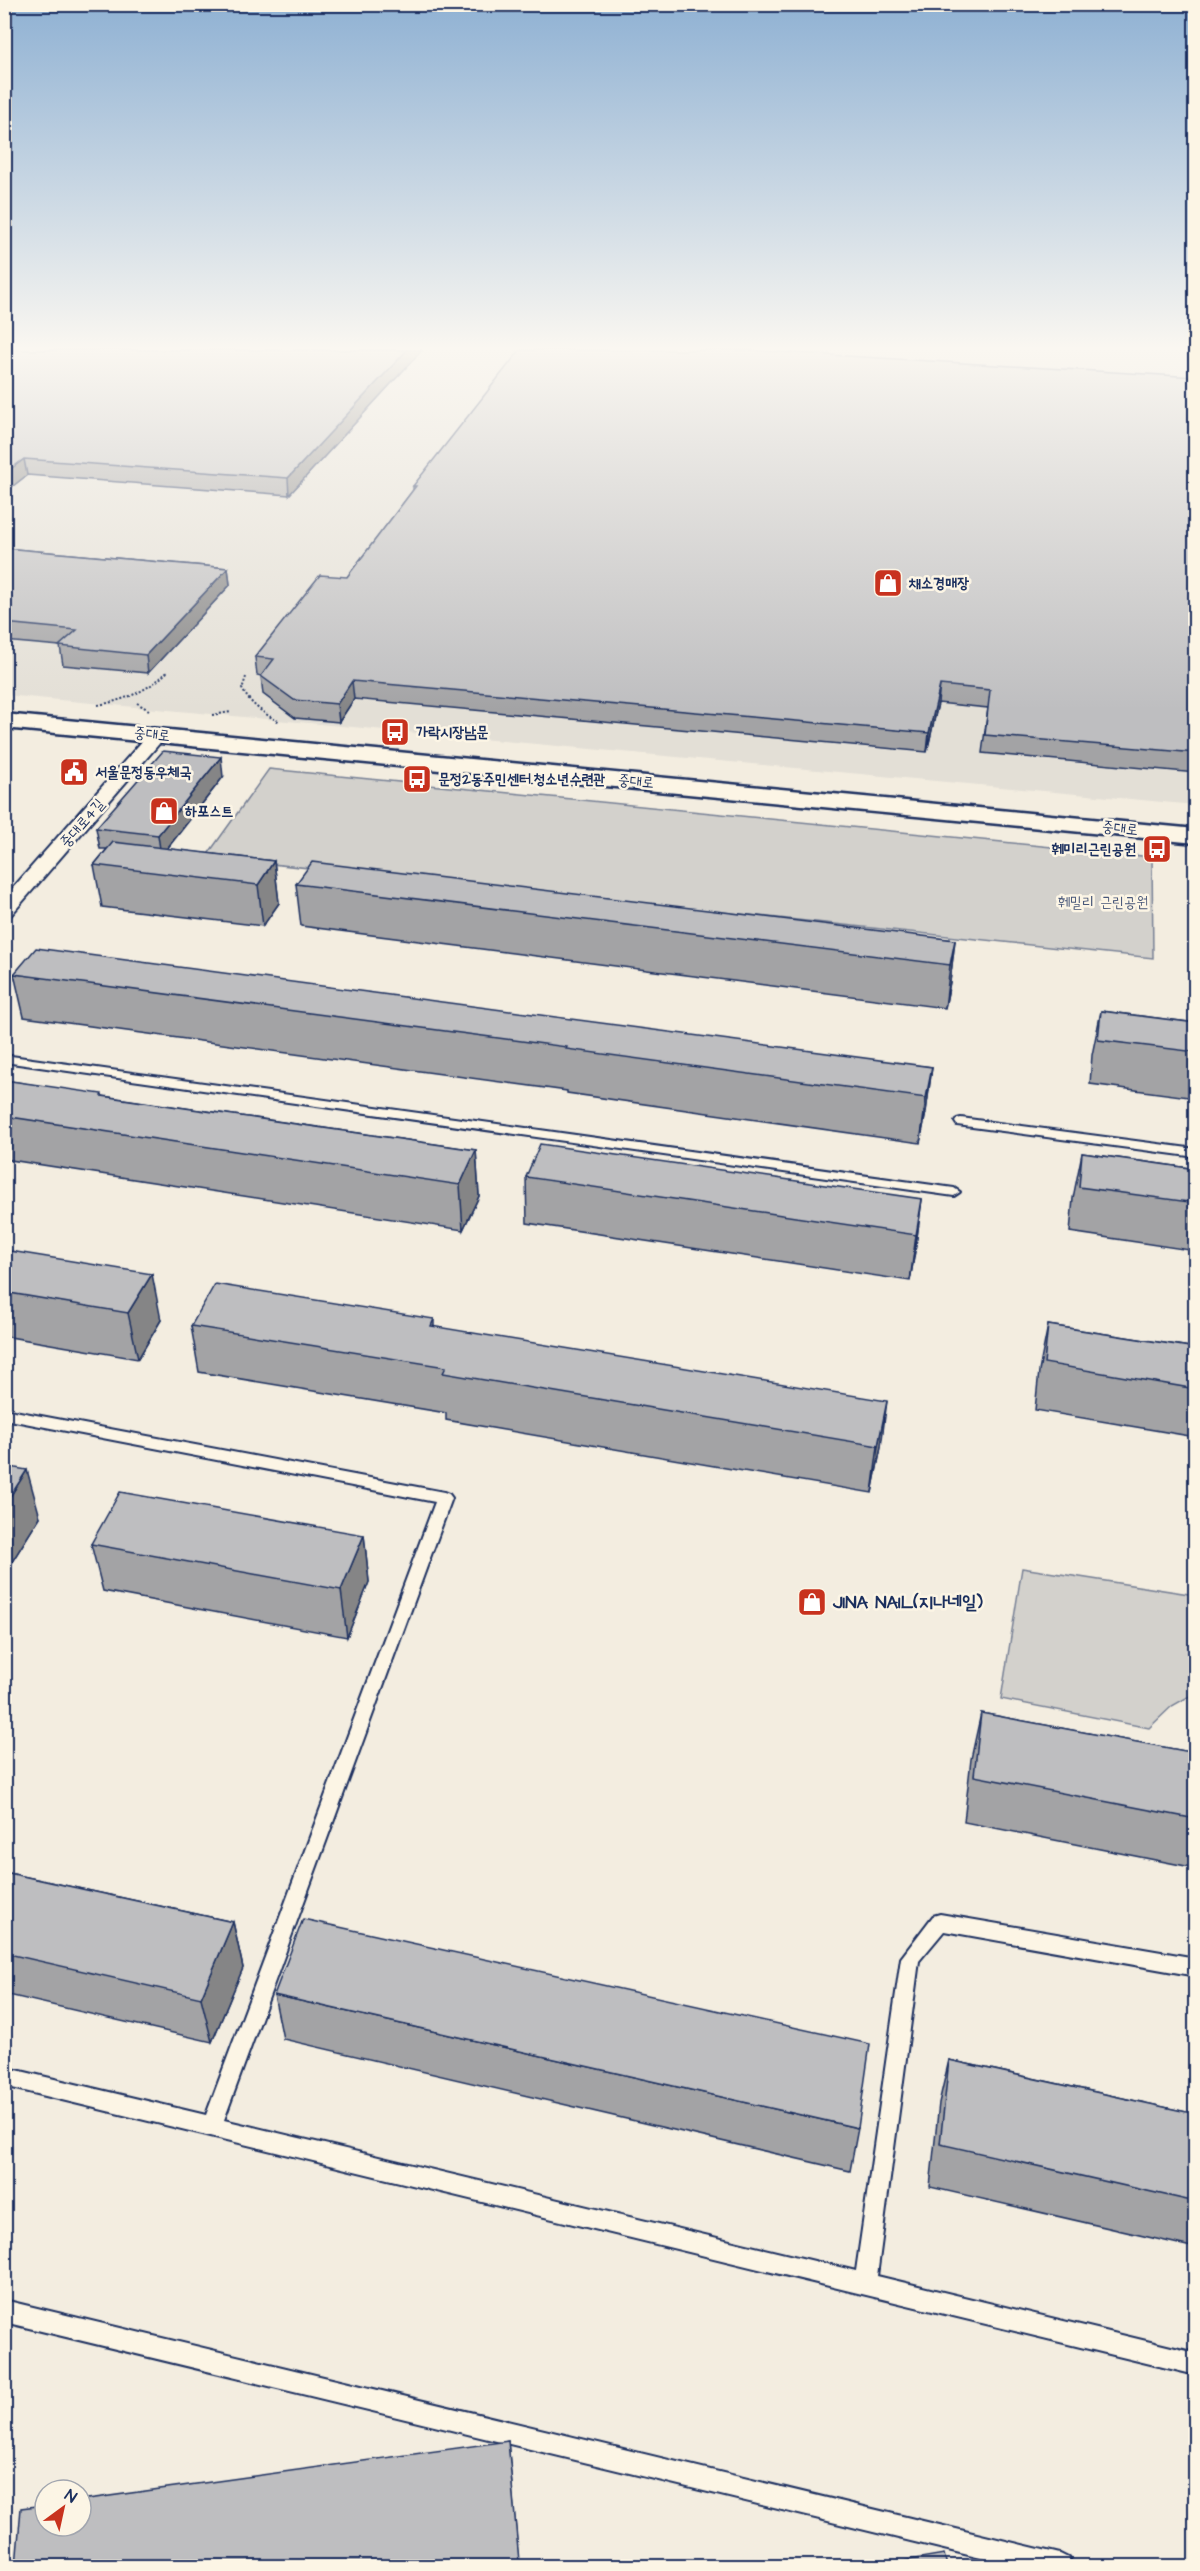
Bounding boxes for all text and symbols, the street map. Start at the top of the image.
shop icon: 채소경매장 [872,567,904,599]
place label: 채소경매장 [908,573,969,594]
bus stop icon: 가락시장남문 [379,716,411,748]
street label: 중대로 [133,722,171,747]
place label: 가락시장남문 [416,722,488,743]
public building icon: 서울문정동우체국 [58,756,90,788]
place label: 서울문정동우체국 [95,762,192,783]
bus stop icon: 문정2동주민센터.청소년수련관 [401,763,433,795]
place label: 문정2동주민센터.청소년수련관 [438,769,606,790]
street label: 중대로 [617,769,655,794]
street label: 중대로4길 [55,794,109,852]
shop icon: 하포스트 [148,795,180,827]
place label: 하포스트 [185,801,233,822]
street label: 중대로 [1101,816,1139,841]
bus stop icon: 훼미리근린공원 [1141,833,1173,865]
place label: 훼미리근린공원 [1052,839,1136,860]
park label: 훼밀리 근린공원 [1058,892,1148,913]
shop icon: JINA NAIL(지나네일) [796,1586,828,1618]
place label: JINA NAIL(지나네일) [832,1590,984,1615]
north arrow [33,2478,93,2538]
text: N [60,2484,81,2508]

